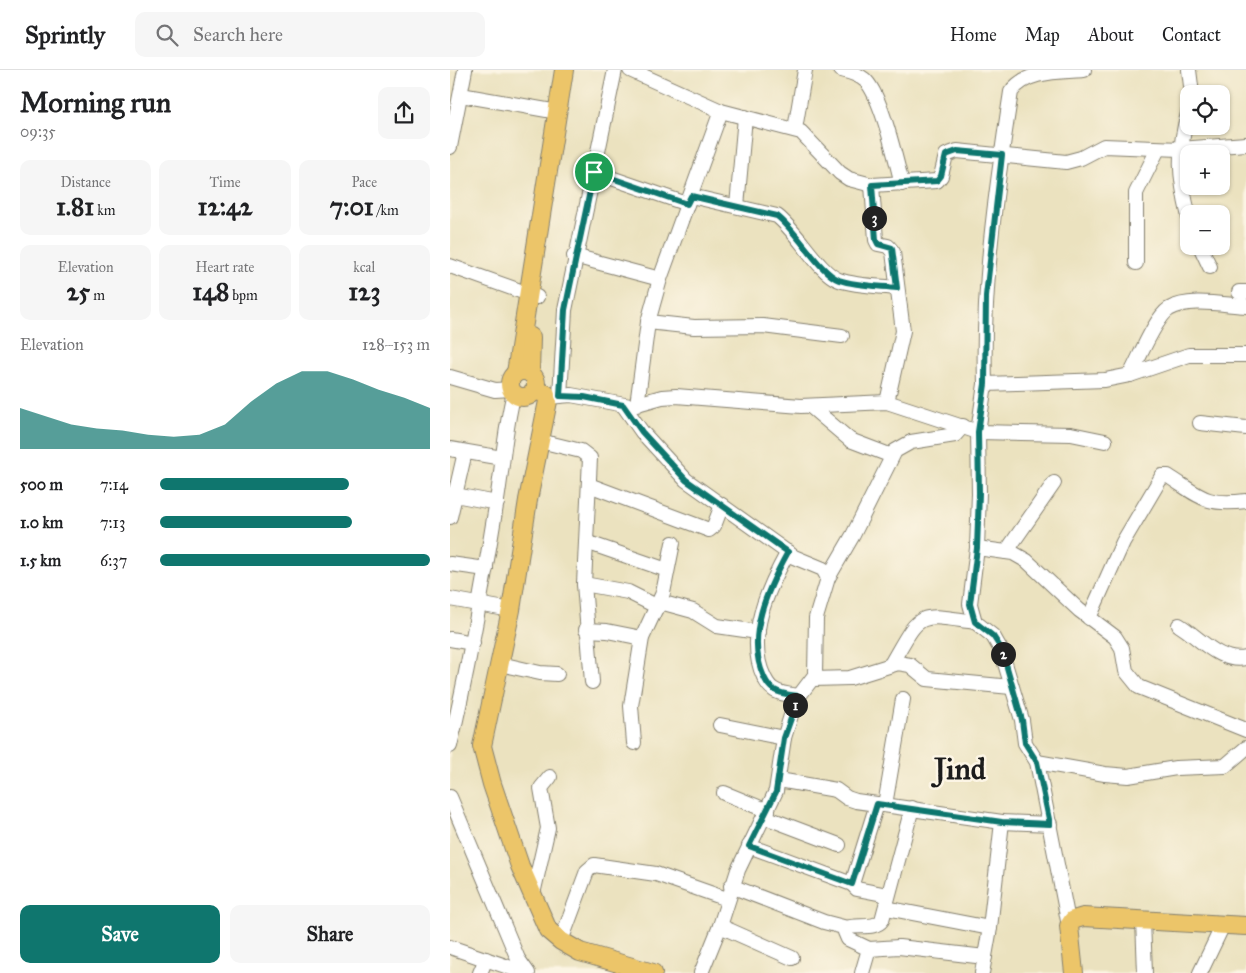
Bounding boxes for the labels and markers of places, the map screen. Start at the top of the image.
pin [573,151,615,193]
pin: 3 [862,206,886,230]
pin: 2 [990,642,1016,666]
pin: 1 [782,692,808,718]

